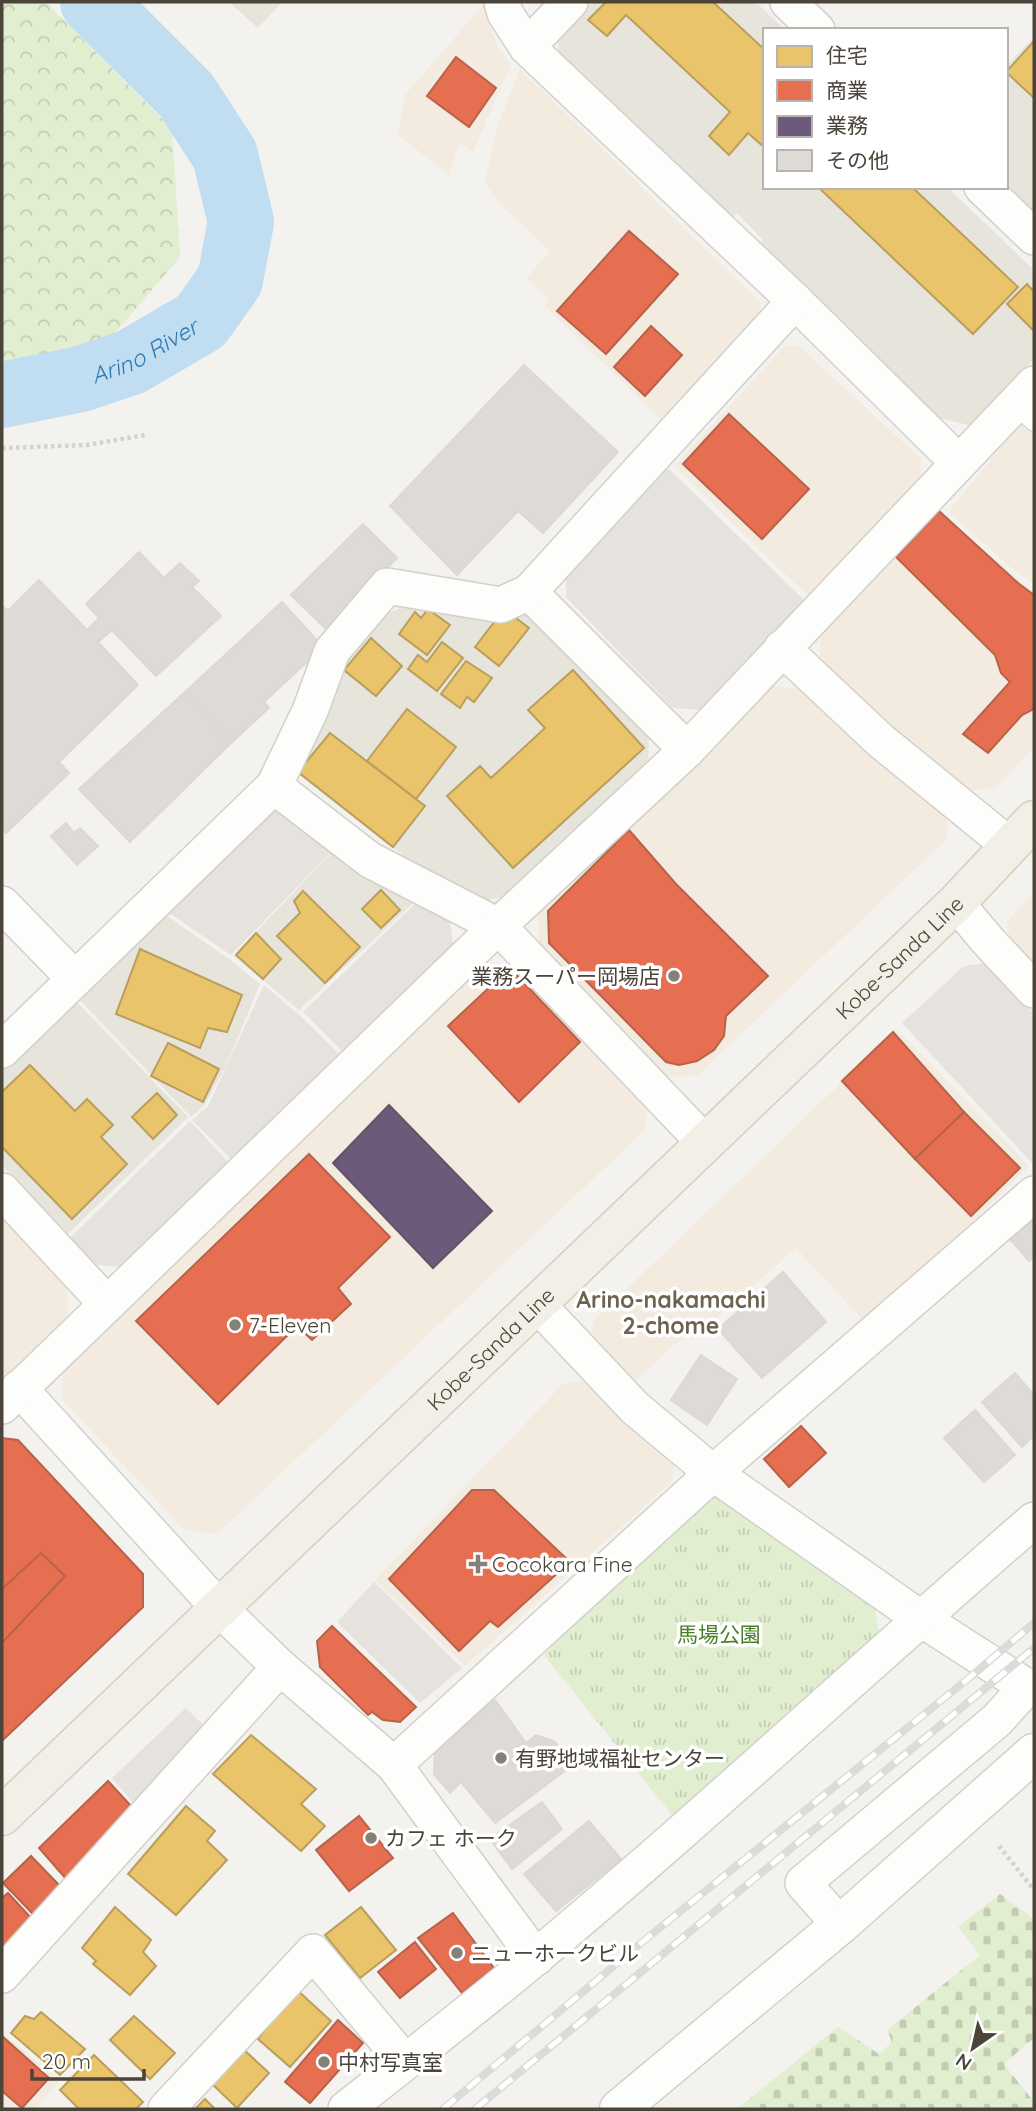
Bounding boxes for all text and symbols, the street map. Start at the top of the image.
legend [763,28,1008,189]
text: 住宅 [826,42,868,68]
text: 商業 [826,77,868,103]
text: 業務 [826,112,868,138]
text: その他 [826,147,889,173]
water label: Arino River [87,310,206,389]
street label: Kobe-Sanda Line [830,890,969,1024]
place label: 業務スーパー岡場店 [471,963,660,989]
marker: 業務スーパー岡場店 [666,968,682,984]
street label: Kobe-Sanda Line [421,1282,560,1416]
district label: Arino-nakamachi 2-chome [576,1285,766,1340]
place label: 7-Eleven [249,1312,331,1338]
marker: 7-Eleven [227,1317,243,1333]
place label: Cocokara Fine [492,1551,633,1577]
marker: Cocokara Fine [470,1556,486,1572]
park label: 馬場公園 [677,1621,761,1647]
place label: 有野地域福祉センター [515,1745,725,1771]
marker: 有野地域福祉センター [493,1750,509,1766]
place label: カフェ ホーク [385,1825,517,1851]
marker: カフェ ホーク [363,1830,379,1846]
place label: ニューホークビル [471,1940,639,1966]
marker: ニューホークビル [449,1945,465,1961]
north arrow [938,2013,1008,2083]
scale bar [32,2038,144,2082]
text: 20 m [42,2048,91,2074]
text: N [951,2048,976,2076]
place label: 中村写真室 [338,2049,443,2075]
marker: 中村写真室 [316,2054,332,2070]

